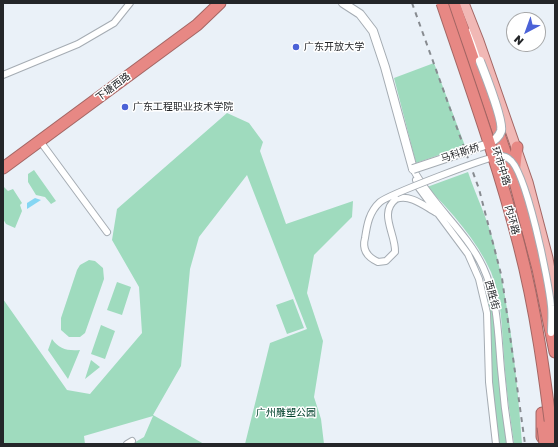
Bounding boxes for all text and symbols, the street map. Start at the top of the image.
north arrow [506,12,546,52]
text: N [511,33,526,48]
place label: 广东开放大学 [304,41,364,53]
marker: 广东开放大学 [291,42,301,52]
street label: 下塘西路 [93,70,133,104]
place label: 广东工程职业技术学院 [133,101,233,113]
marker: 广东工程职业技术学院 [120,102,130,112]
street label: 马科斯桥 [439,141,481,165]
street label: 环市中路 [489,145,513,187]
street label: 内环路 [502,204,522,236]
street label: 西胜街 [482,279,502,311]
park label: 广州雕塑公园 [256,407,316,419]

